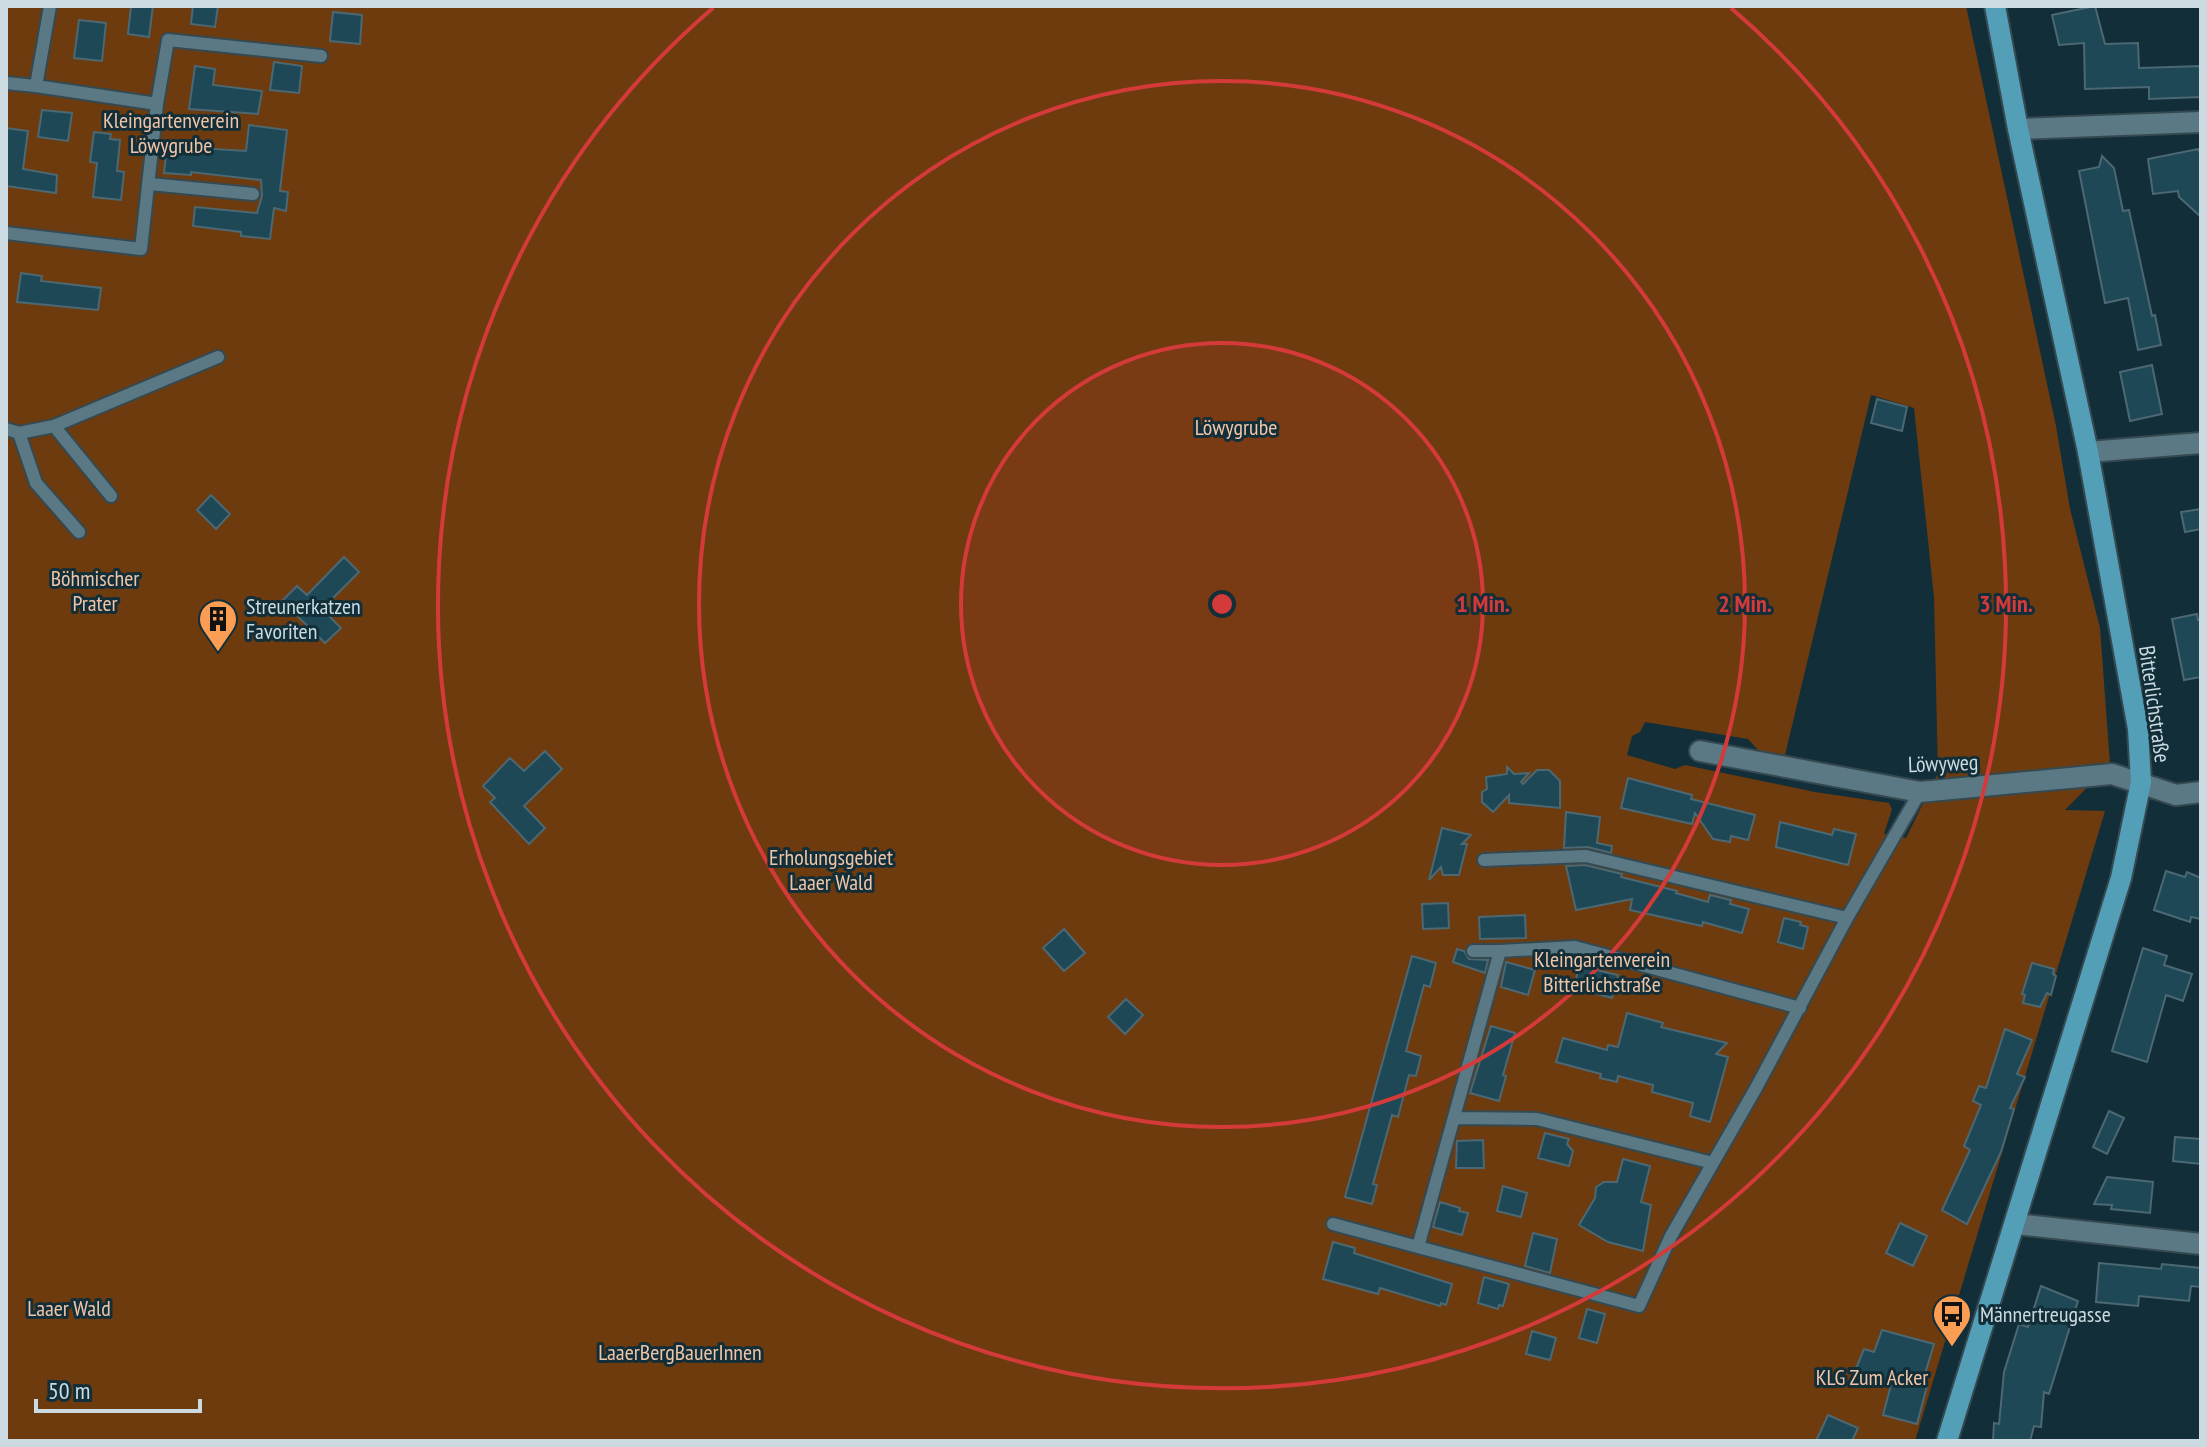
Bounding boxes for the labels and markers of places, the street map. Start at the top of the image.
centre of rings [1208,590,1236,618]
place label: Streunerkatzen Favoriten [246,592,361,645]
building icon: Streunerkatzen Favoriten [197,598,239,653]
bus stop icon: Männertreugasse [1931,1293,1973,1348]
place label: Männertreugasse [1980,1300,2111,1328]

